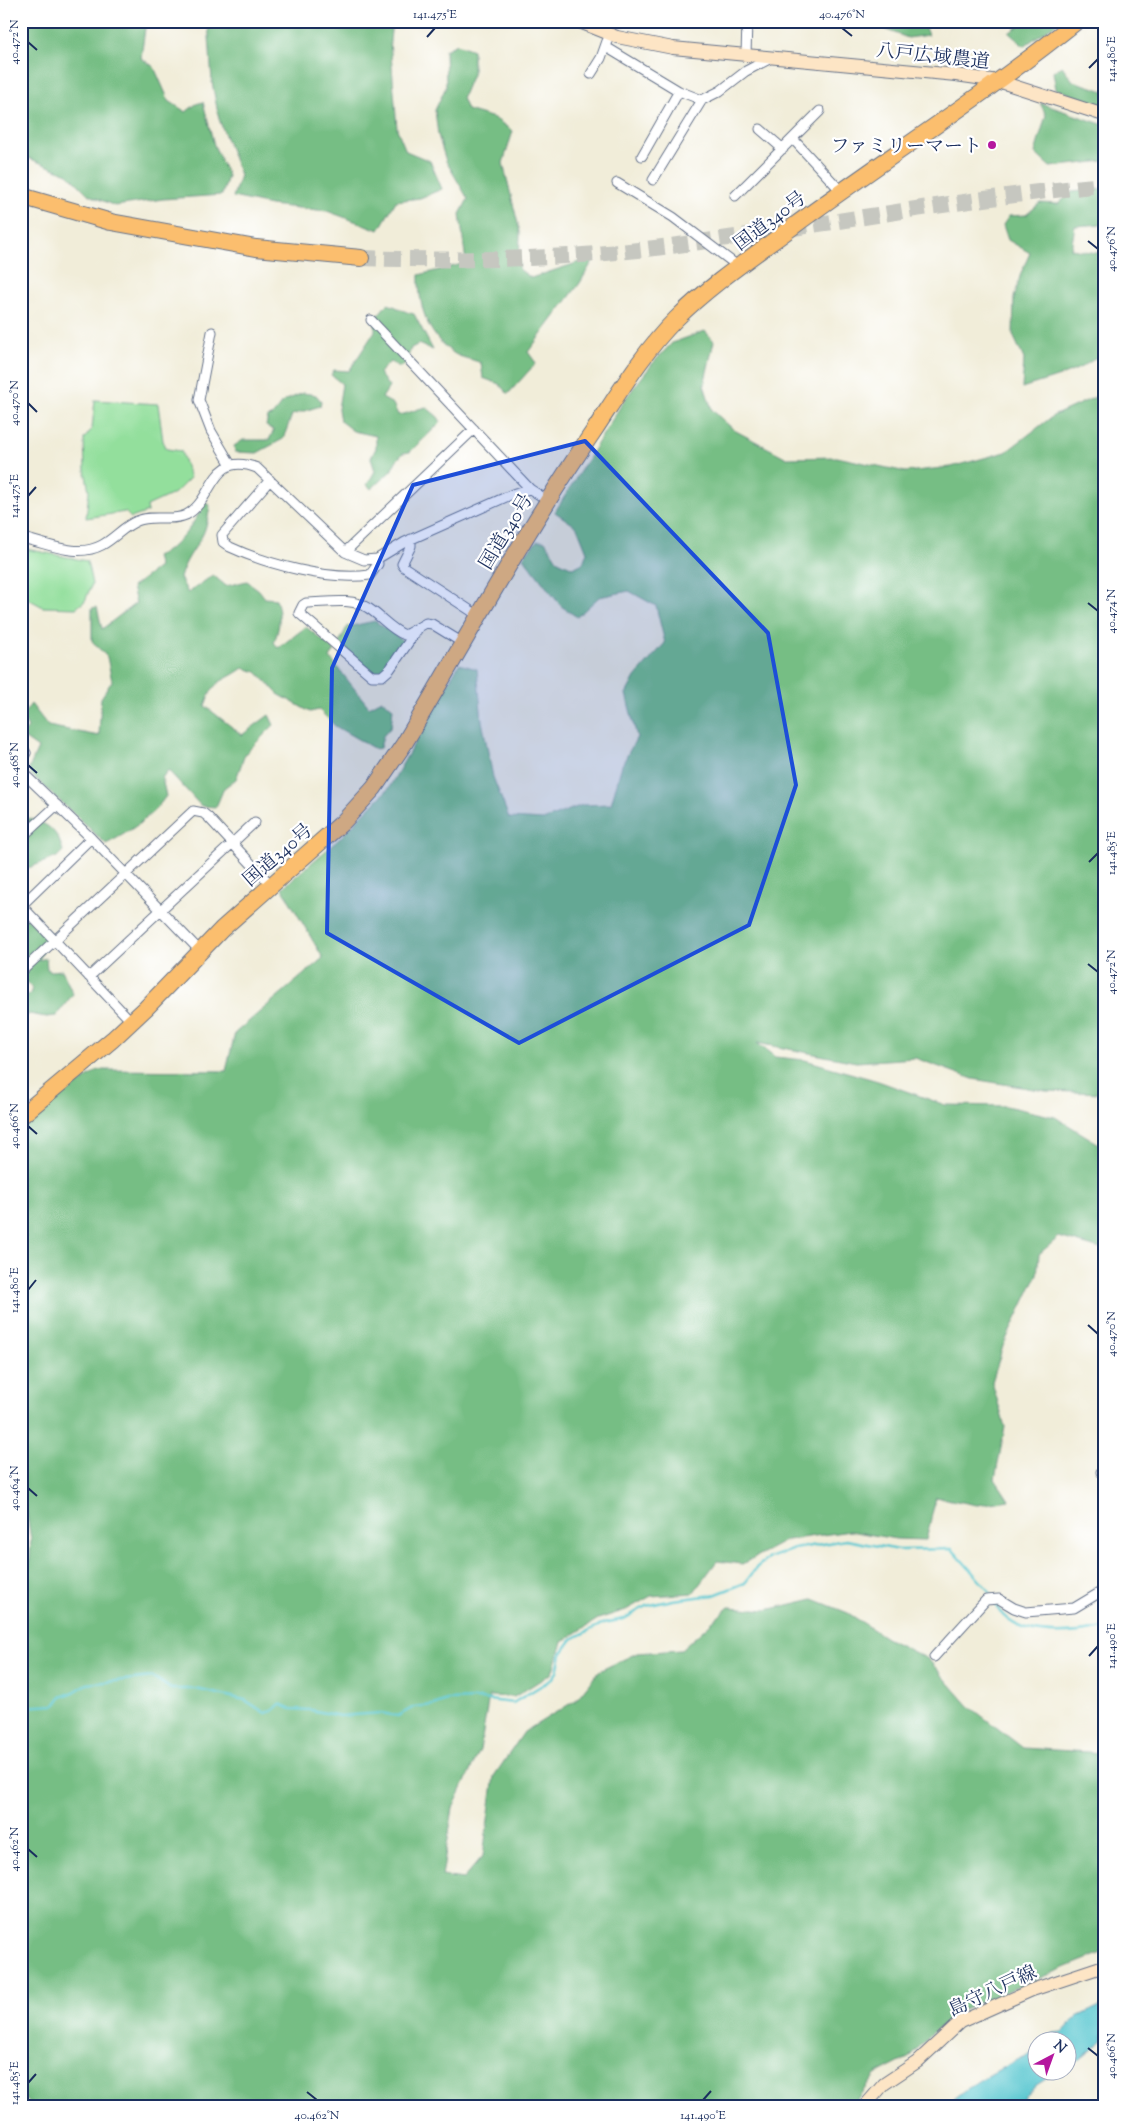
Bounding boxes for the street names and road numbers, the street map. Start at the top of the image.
street label: 八戸広域農道 [875,38,991,77]
street label: 国道340号 [729,186,812,258]
street label: 国道340号 [474,489,540,575]
street label: 国道340号 [238,818,319,894]
street label: 島守八戸線 [944,1960,1042,2025]

